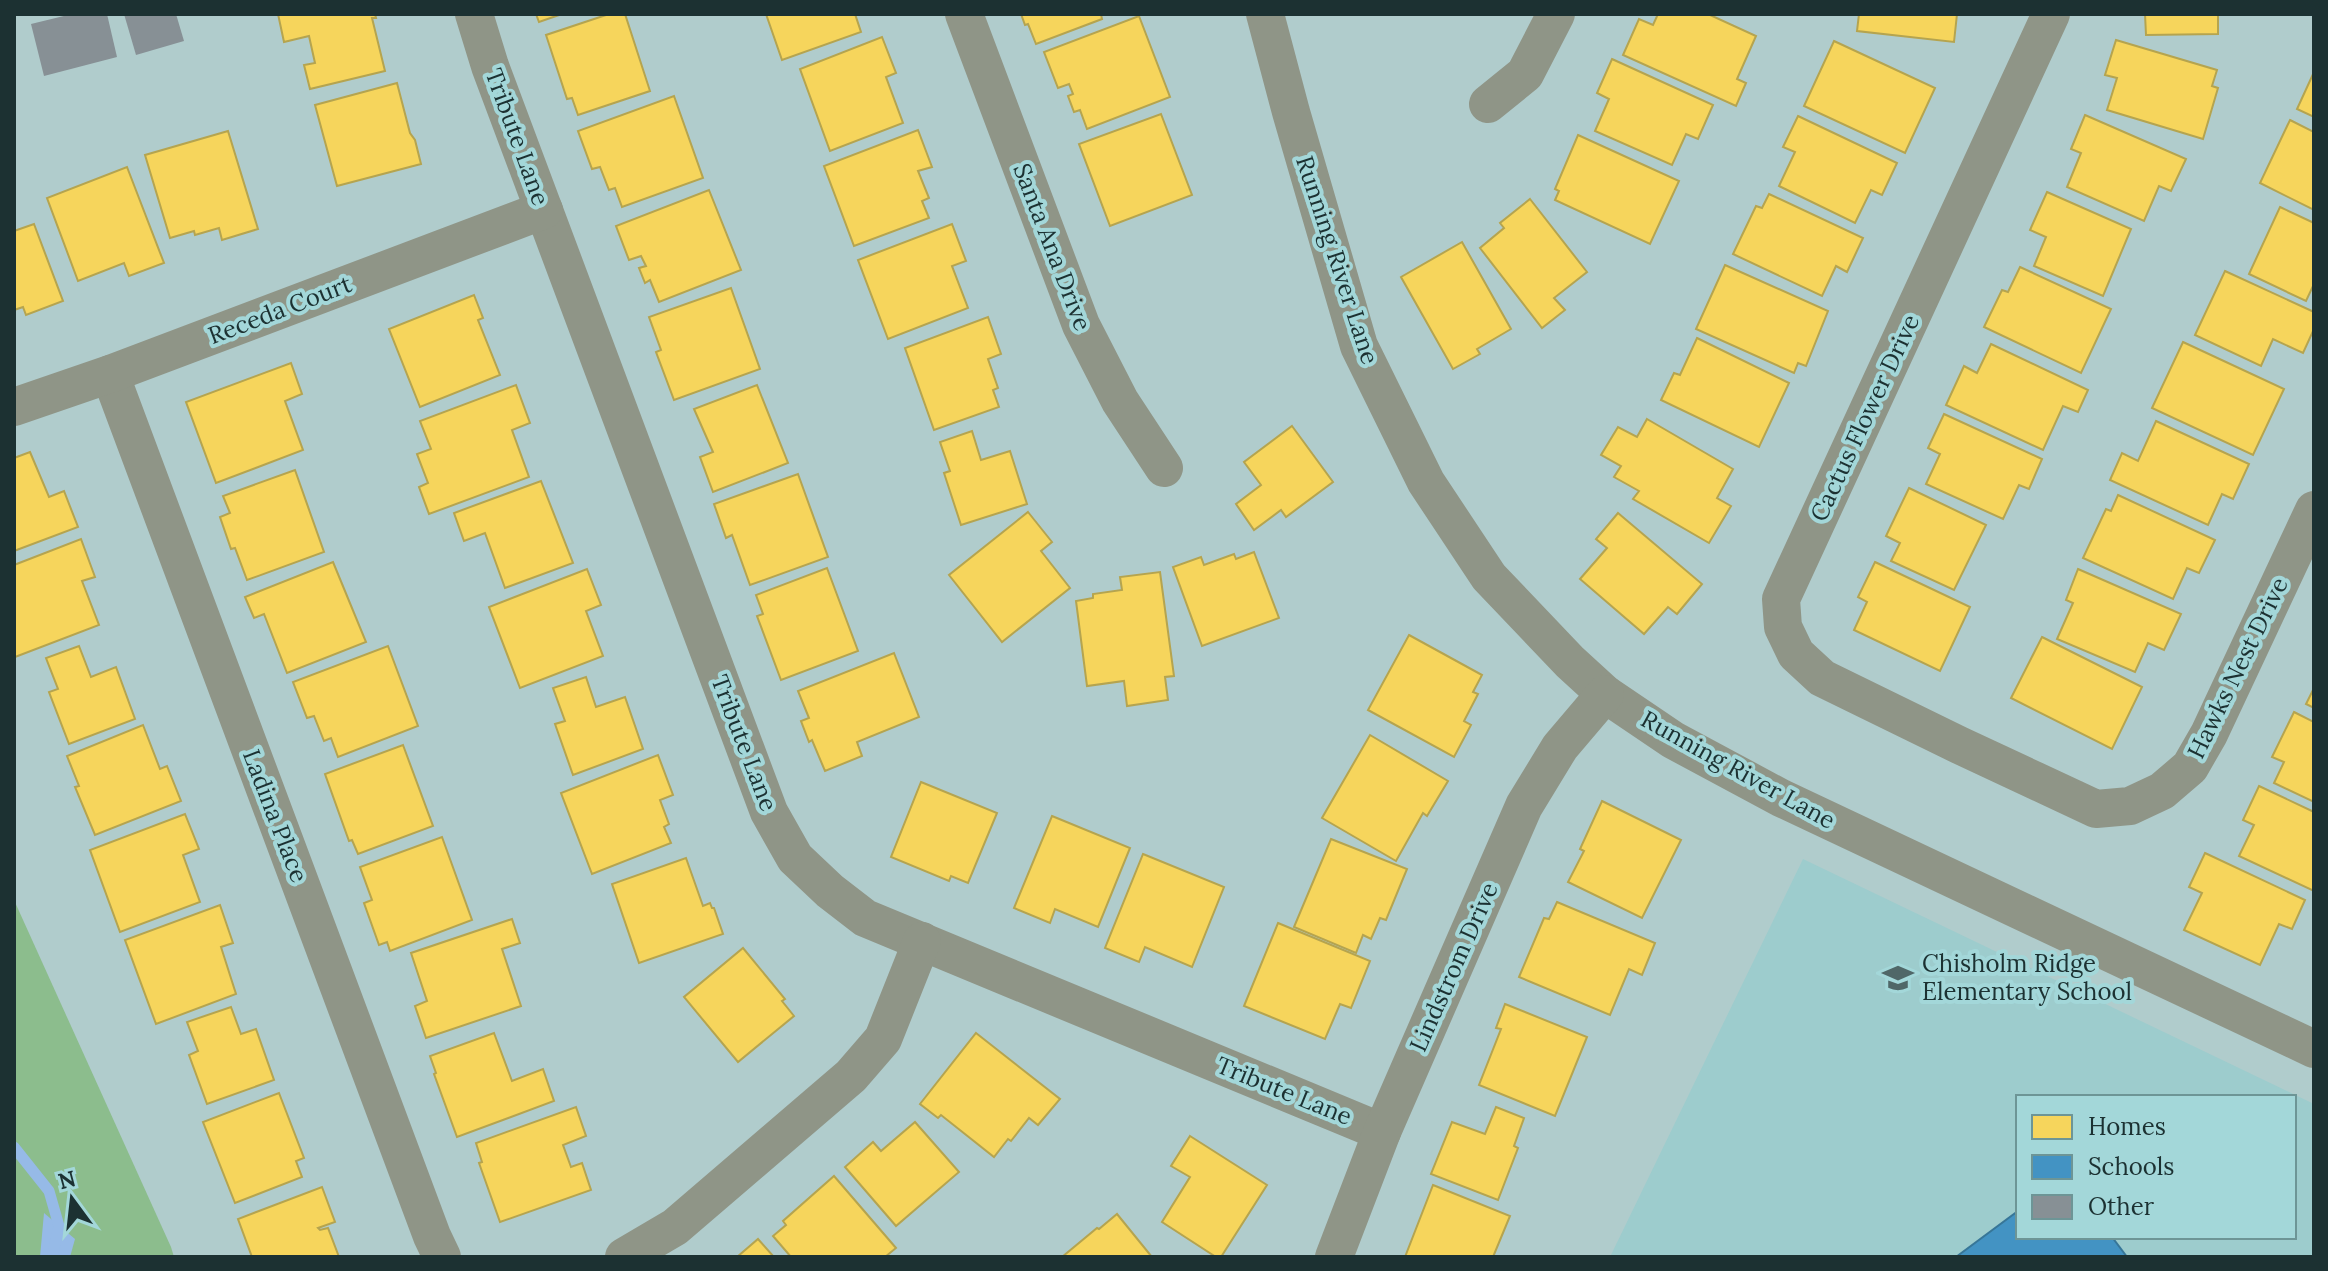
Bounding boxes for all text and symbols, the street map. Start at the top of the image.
street label: Tribute Lane [478,64,557,210]
street label: Running River Lane [1289,152,1386,368]
street label: Santa Ana Drive [1006,159,1099,335]
street label: Receda Court [204,268,357,351]
street label: Cactus Flower Drive [1803,309,1926,526]
street label: Hawks Nest Drive [2180,572,2295,764]
street label: Tribute Lane [704,670,785,815]
street label: Running River Lane [1636,703,1841,836]
street label: Ladina Place [236,745,315,887]
street label: Lindstrom Drive [1402,877,1505,1056]
place label: Chisholm Ridge Elementary School [1922,948,2132,1007]
school or university icon: Chisholm Ridge Elementary School [1881,961,1915,995]
street label: Tribute Lane [1212,1049,1356,1132]
legend [2016,1095,2296,1239]
text: Homes [2088,1111,2166,1142]
text: Schools [2088,1151,2174,1182]
north arrow [32,1159,112,1239]
text: N [55,1164,79,1195]
text: Other [2088,1191,2155,1222]

